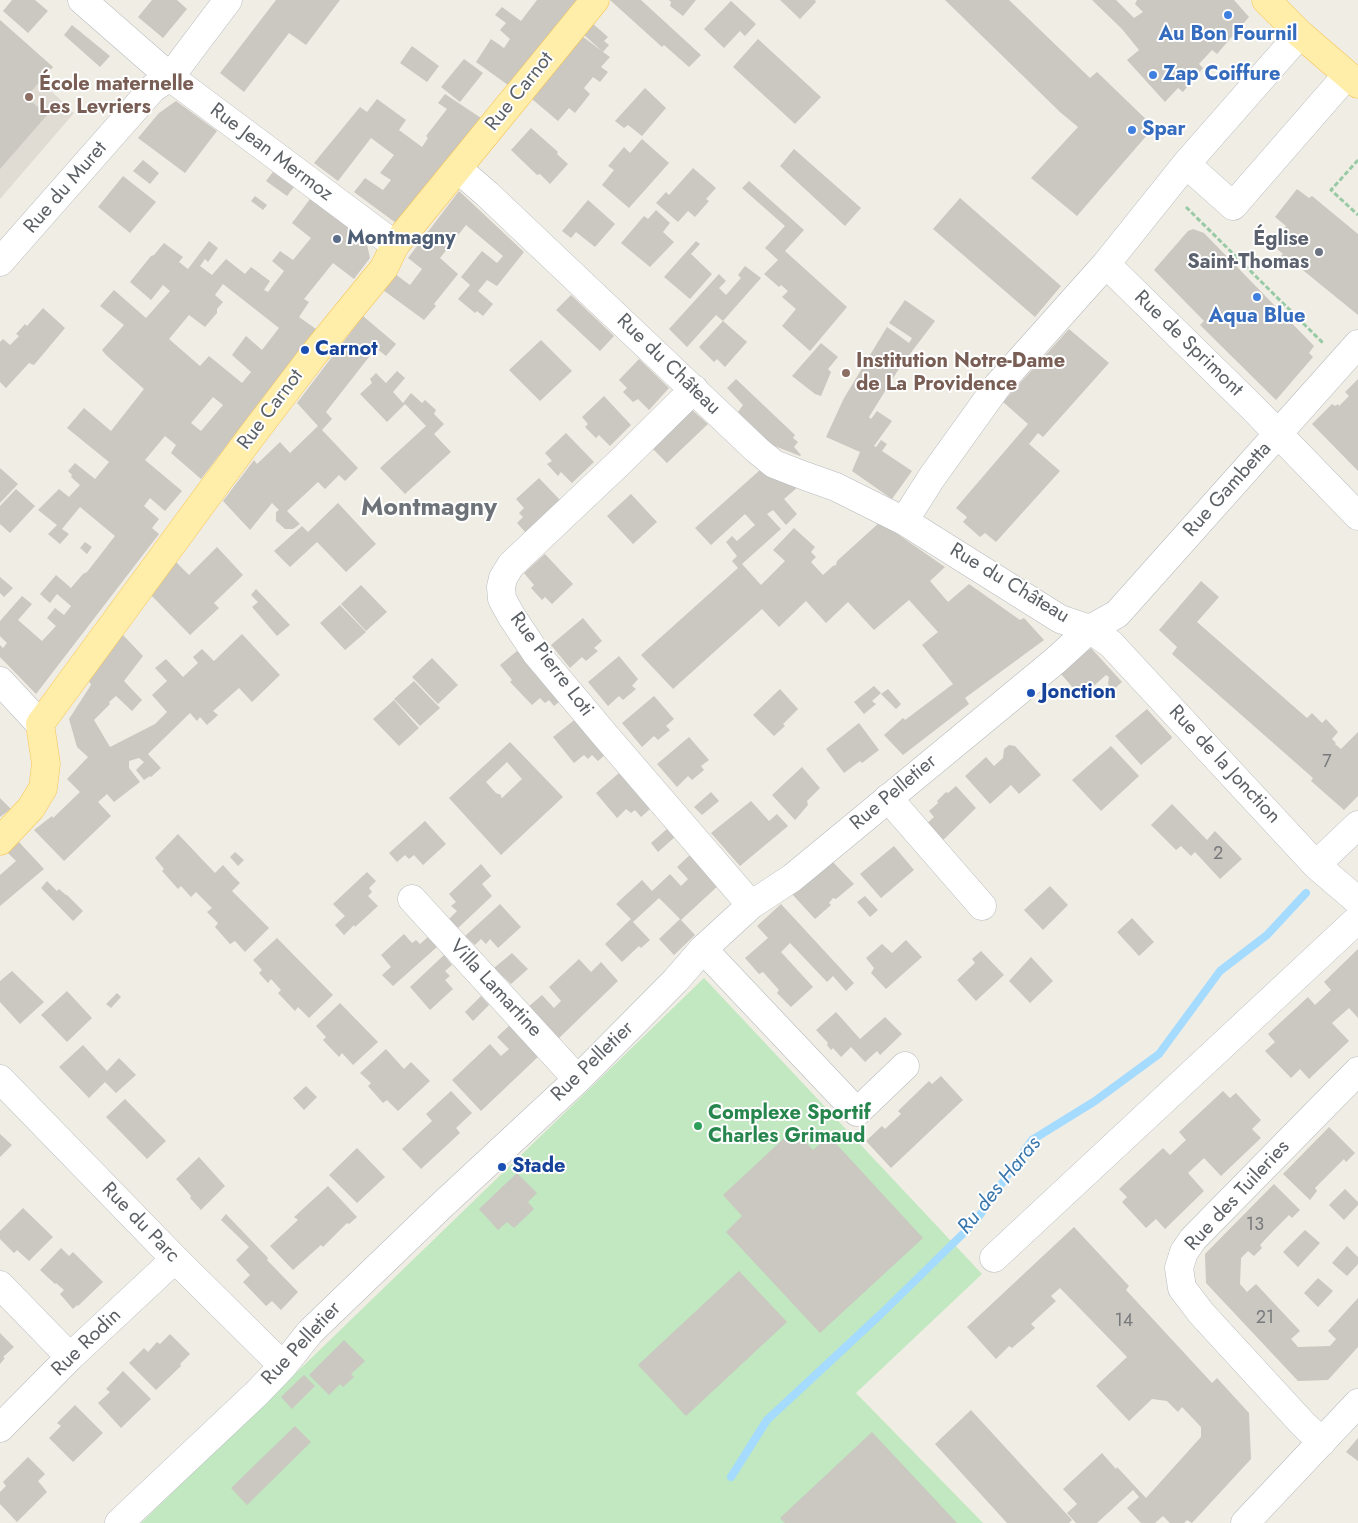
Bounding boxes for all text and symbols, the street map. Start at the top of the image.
marker: Au Bon Fournil [1222,9,1234,21]
place label: Au Bon Fournil [1159,23,1297,47]
street label: Rue Carnot [481,48,559,136]
place label: Zap Coiffure [1163,63,1280,87]
marker: Zap Coiffure [1147,69,1159,81]
place label: École maternelle Les Levriers [39,73,194,120]
marker: École maternelle Les Levriers [23,91,35,103]
street label: Rue Jean Mermoz [205,99,337,207]
place label: Spar [1142,118,1186,142]
marker: Spar [1126,124,1138,136]
street label: Rue du Muret [19,137,113,239]
place label: Montmagny [347,227,456,251]
place label: Église Saint-Thomas [1187,228,1309,275]
marker: Montmagny [331,233,343,245]
marker: Église Saint-Thomas [1313,246,1325,258]
street label: Rue de Sprimont [1129,286,1247,402]
marker: Aqua Blue [1251,291,1263,303]
place label: Aqua Blue [1209,305,1305,329]
street label: Rue du Château [611,309,725,421]
place label: Carnot [315,338,378,362]
marker: Carnot [299,344,311,356]
place label: Institution Notre-Dame de La Providence [856,350,1065,397]
street label: Rue Carnot [233,365,309,455]
marker: Institution Notre-Dame de La Providence [840,367,852,379]
street label: Rue Gambetta [1179,438,1277,542]
district label: Montmagny [361,494,497,524]
street label: Rue du Château [945,539,1073,629]
street label: Rue Pierre Loti [504,608,598,722]
place label: Jonction [1041,681,1116,705]
marker: Jonction [1025,687,1037,699]
street label: Rue de la Jonction [1163,701,1285,829]
street label: Rue Pelletier [846,750,942,836]
house number: 7 [1322,752,1332,774]
house number: 2 [1213,844,1223,866]
street label: Villa Lamartine [444,935,546,1043]
street label: Rue Pelletier [547,1017,639,1107]
place label: Complexe Sportif Charles Grimaud [708,1102,871,1149]
marker: Complexe Sportif Charles Grimaud [692,1120,704,1132]
water label: Ru des Haras [953,1132,1047,1240]
street label: Rue des Tuileries [1181,1136,1295,1256]
place label: Stade [512,1155,565,1179]
marker: Stade [496,1161,508,1173]
street label: Rue du Parc [96,1178,184,1268]
house number: 13 [1246,1215,1264,1237]
street label: Rue Pelletier [257,1297,347,1391]
street label: Rue Rodin [47,1304,127,1382]
house number: 21 [1256,1308,1274,1330]
house number: 14 [1115,1311,1133,1333]

